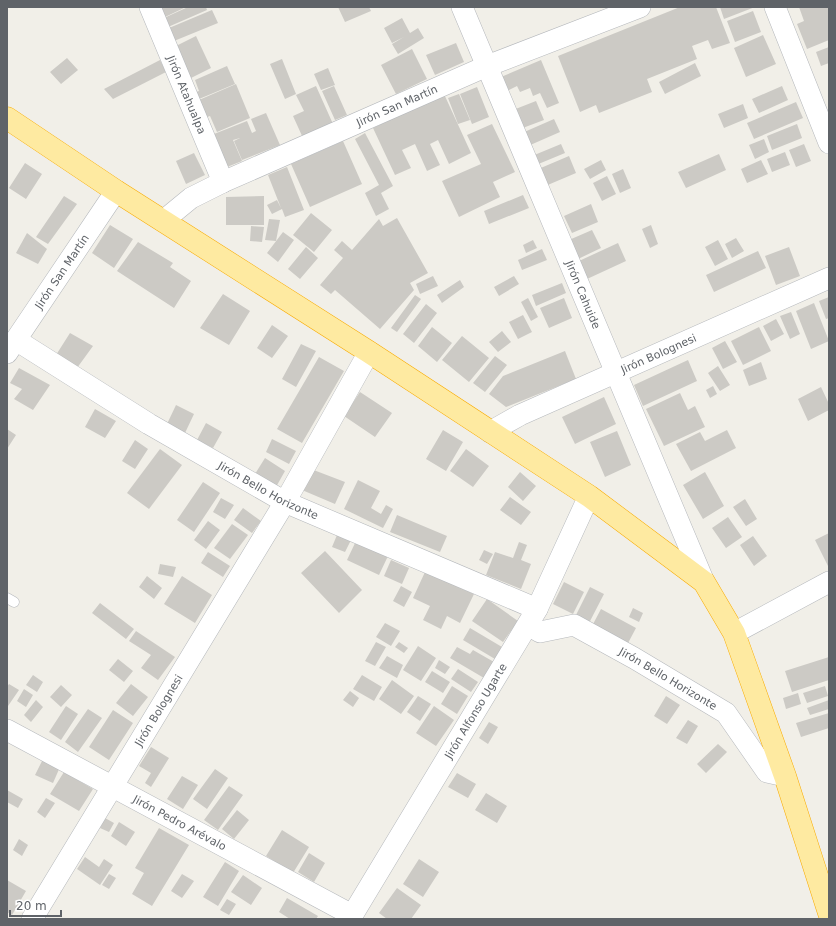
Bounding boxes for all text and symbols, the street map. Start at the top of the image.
street label: Jirón Atahualpa [164,53,208,136]
street label: Jirón San Martín [354,83,440,130]
street label: Jirón San Martín [32,232,92,313]
street label: Jirón Cahuide [562,258,603,331]
street label: Jirón Bolognesi [618,332,699,377]
street label: Jirón Bello Horizonte [215,459,320,523]
street label: Jirón Bello Horizonte [616,645,719,713]
street label: Jirón Alfonso Ugarte [442,661,510,762]
street label: Jirón Bolognesi [132,672,186,750]
street label: Jirón Pedro Arévalo [130,792,229,853]
scale bar [10,892,61,918]
text: 20 m [16,899,47,913]

